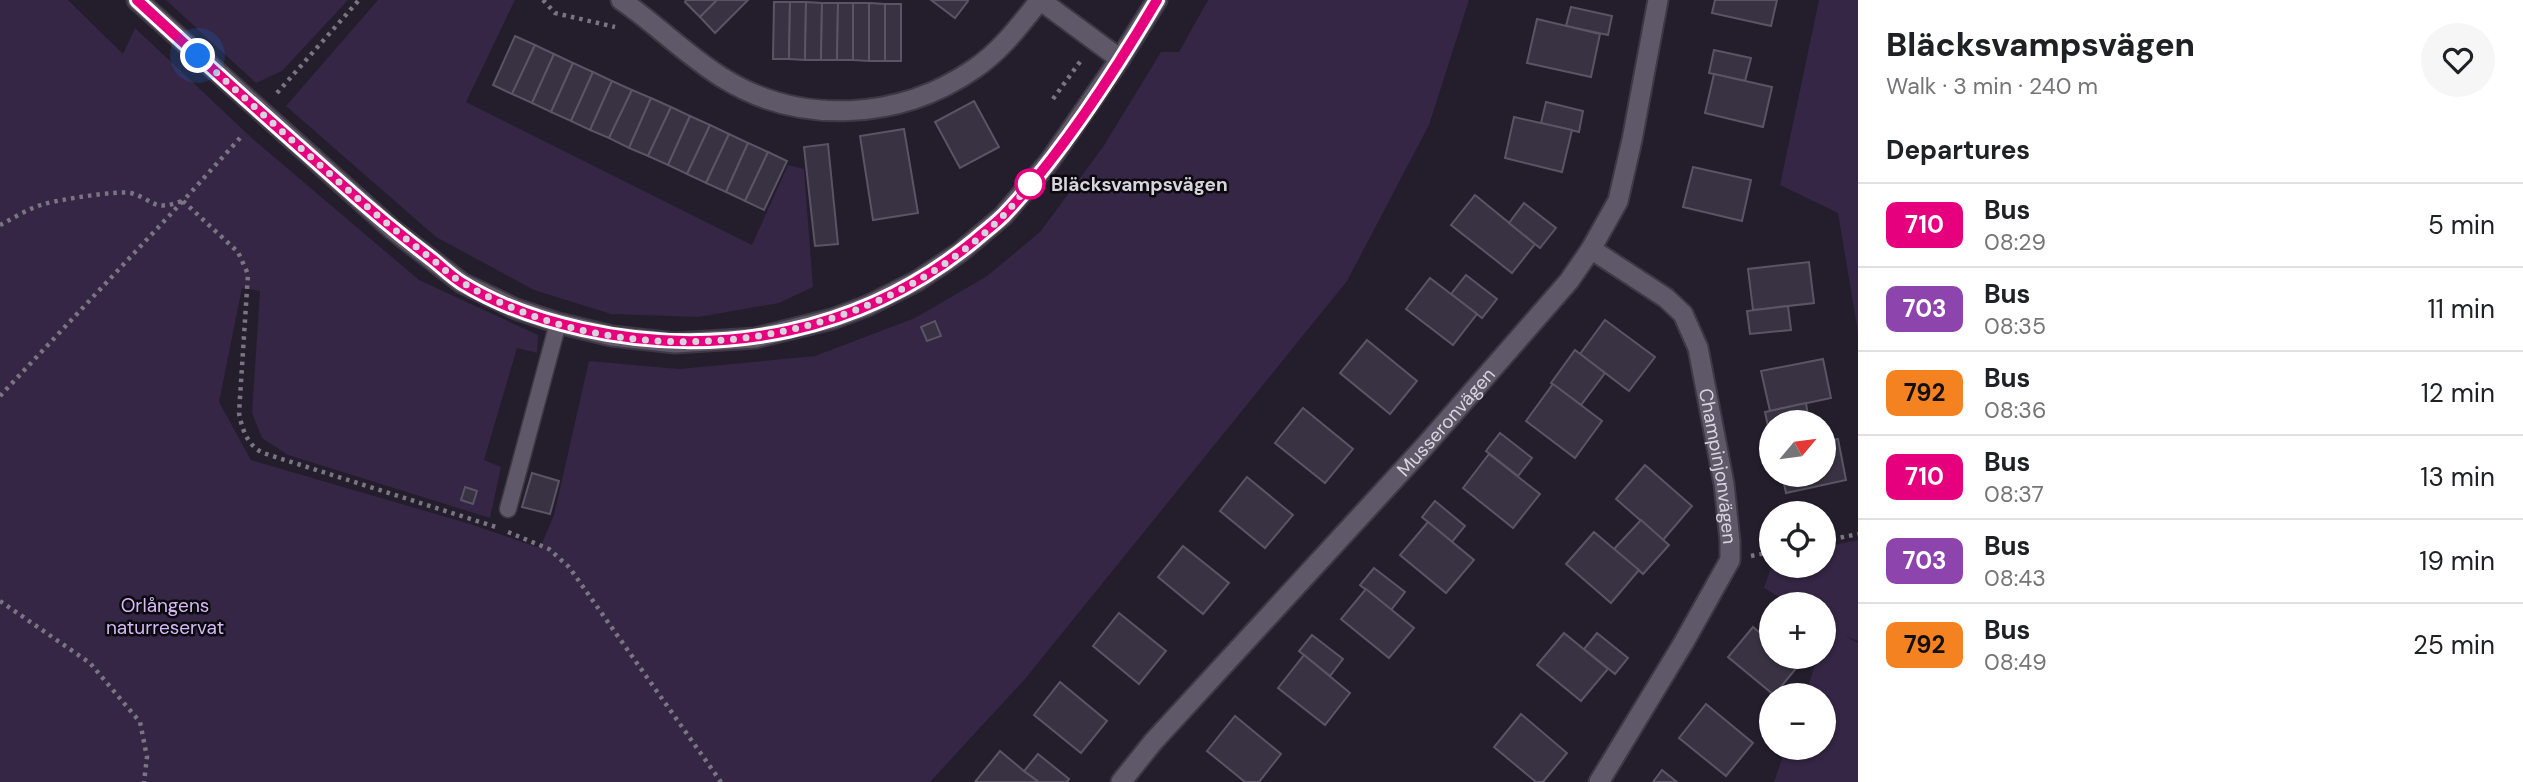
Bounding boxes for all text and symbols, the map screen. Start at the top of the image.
text: Bläcksvampsvägen [1886,23,2195,66]
button: heart [2421,23,2495,97]
your location [180,38,215,73]
text: Walk · 3 min · 240 m [1886,71,2098,101]
text: Departures [1886,133,2030,167]
marker: Bläcksvampsvägen [1015,169,1045,199]
place label: Bläcksvampsvägen [1051,172,1228,197]
text: Bus [1984,193,2030,227]
text: 5 min [2428,208,2495,242]
text: 710 [1905,209,1944,240]
text: 08:29 [1984,227,2046,257]
text: Bus [1984,277,2030,311]
text: 11 min [2428,292,2495,326]
text: 703 [1902,293,1947,324]
text: 08:35 [1984,311,2046,341]
text: Bus [1984,361,2030,395]
street label: Musseronvägen [1391,362,1500,482]
text: 12 min [2421,376,2495,410]
text: 792 [1904,377,1945,408]
street label: Champinjonvägen [1693,386,1743,545]
text: 08:36 [1984,395,2046,425]
north arrow [1759,410,1836,486]
map controls [1759,410,1836,760]
text: Bus [1984,445,2030,479]
text: 13 min [2420,460,2495,494]
text: 710 [1905,461,1944,492]
text: 08:37 [1984,479,2044,509]
button: locate [1759,501,1836,578]
text: Bus [1984,529,2030,563]
text: 19 min [2419,544,2495,578]
text: 703 [1902,545,1947,576]
text: 08:43 [1984,563,2046,593]
button: + [1759,592,1836,669]
park label: Orlångens naturreservat [106,593,224,640]
text: Bus [1984,613,2030,647]
text: 25 min [2413,628,2495,662]
text: 792 [1904,629,1945,660]
text: 08:49 [1984,647,2047,677]
button: − [1759,683,1836,760]

